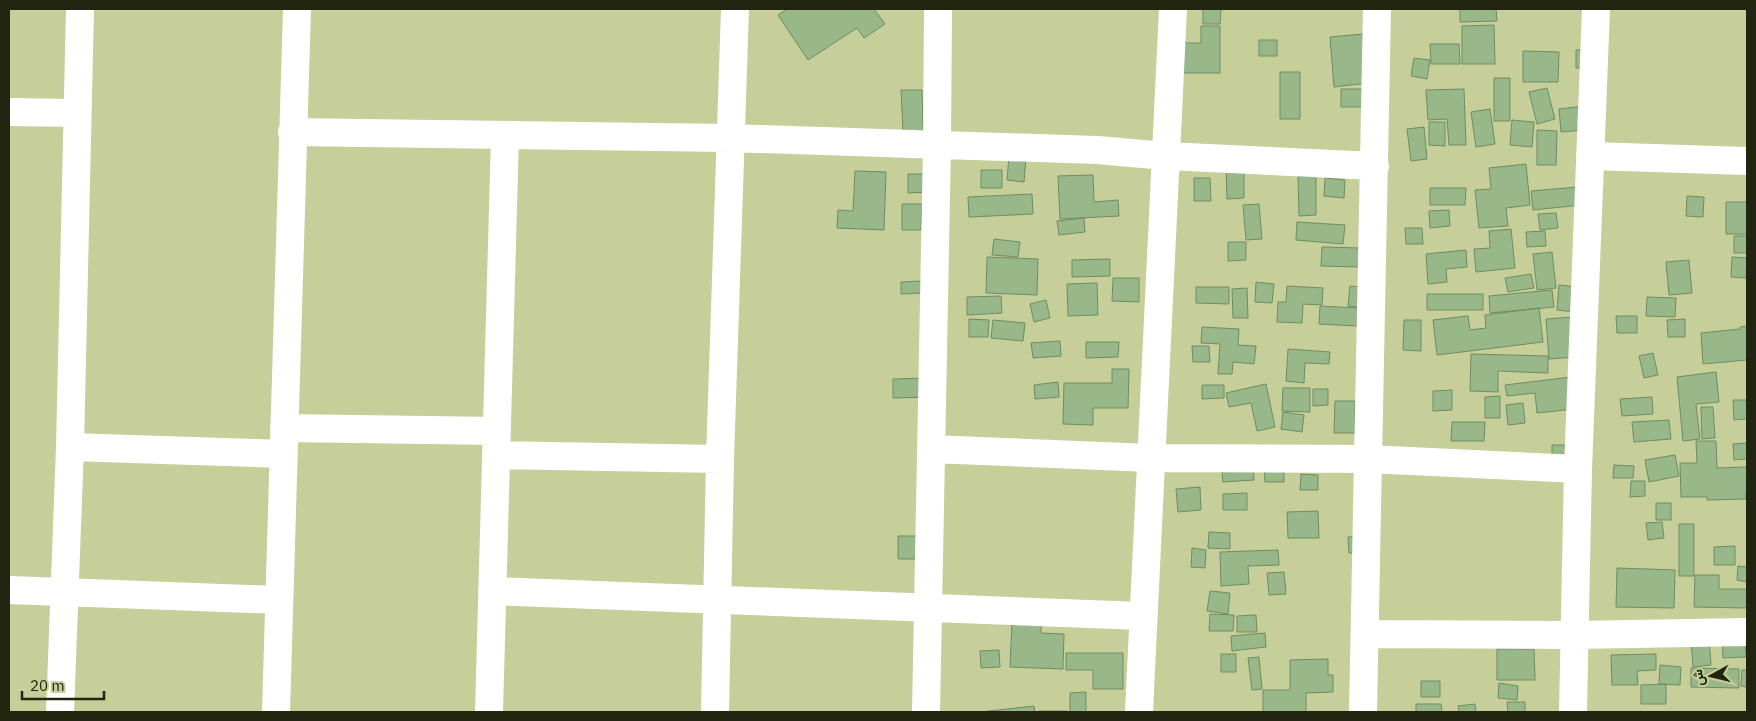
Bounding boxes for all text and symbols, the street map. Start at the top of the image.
north arrow [1686,651,1736,701]
scale bar [22,668,105,700]
text: ش [1688,668,1708,687]
text: 20 m [30,676,65,695]

